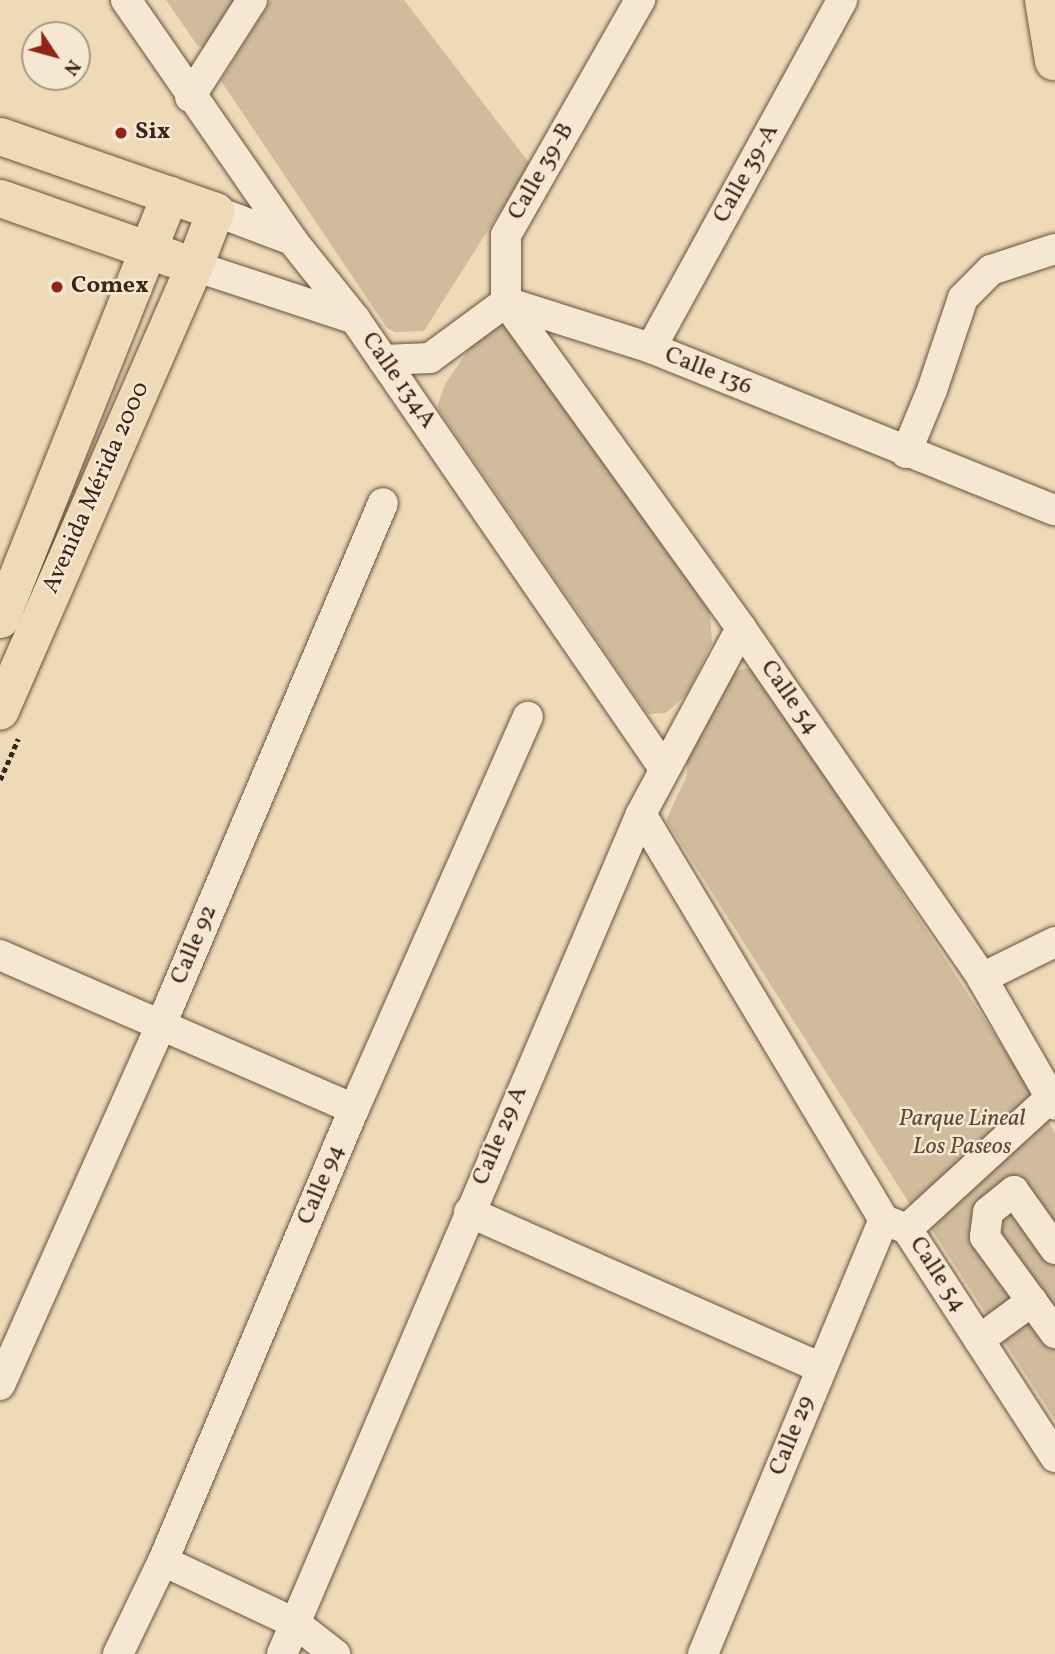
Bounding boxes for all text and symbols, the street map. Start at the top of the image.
north arrow [21,21,91,91]
text: N [57,54,86,80]
street label: Calle 39-B [503,118,581,226]
place label: Six [135,119,170,147]
street label: Calle 39-A [708,119,786,229]
marker: Six [113,125,129,141]
place label: Comex [71,273,149,301]
marker: Comex [49,279,65,295]
street label: Calle 134A [354,327,442,435]
street label: Calle 136 [660,341,756,403]
street label: Avenida Mérida 2000 [37,378,157,598]
street label: Calle 54 [753,655,825,741]
street label: Calle 92 [165,901,225,989]
street label: Calle 29 A [467,1082,535,1190]
park label: Parque Lineal Los Paseos [898,1106,1026,1162]
street label: Calle 94 [292,1141,352,1229]
street label: Calle 54 [902,1232,972,1318]
street label: Calle 29 [764,1392,822,1480]

